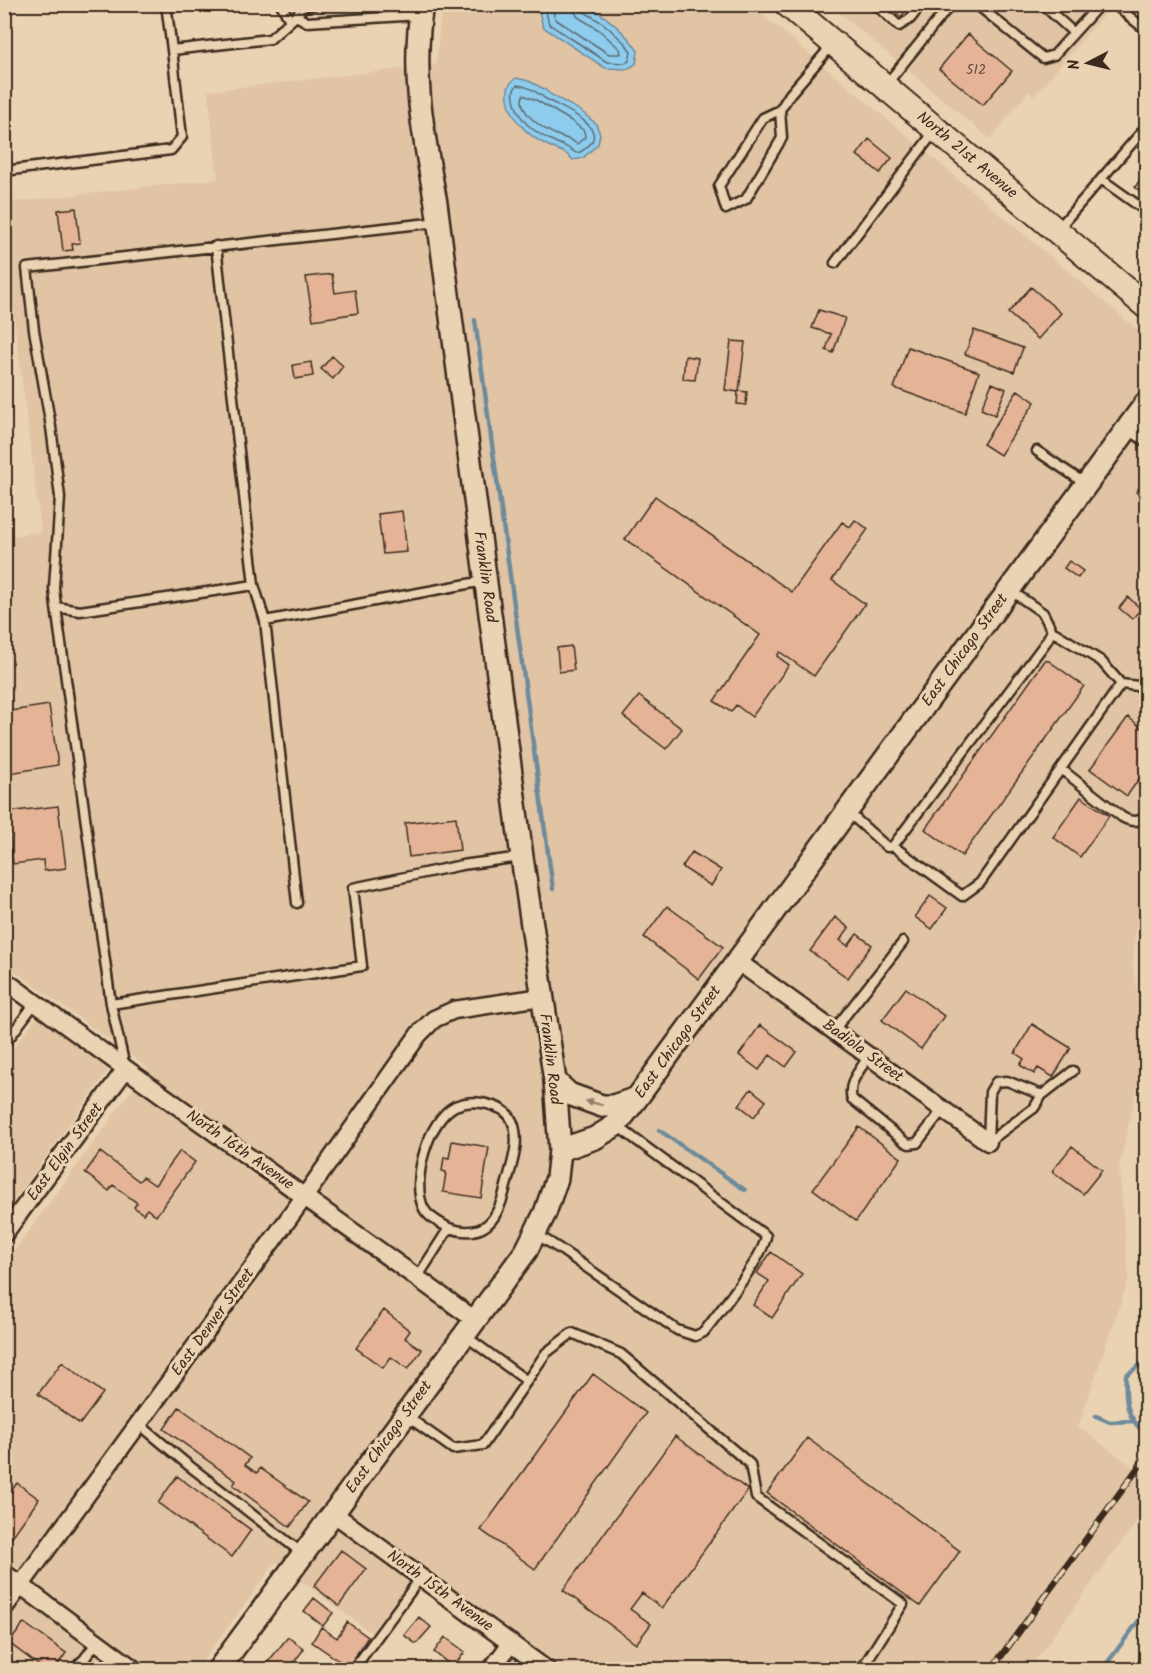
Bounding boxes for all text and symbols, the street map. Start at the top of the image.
north arrow [1058,33,1118,93]
text: N [1062,58,1088,71]
house number: 512 [966,59,986,81]
street label: North 21st Avenue [911,105,1023,205]
street label: Franklin Road [466,530,504,625]
street label: East Chicago Street [915,588,1015,712]
street label: East Chicago Street [628,980,728,1104]
street label: Franklin Road [532,1012,568,1107]
street label: Badiola Street [817,1013,909,1090]
street label: East Elgin Street [21,1097,110,1206]
one-way arrow [584,1098,603,1108]
street label: North 16th Avenue [181,1103,299,1197]
street label: East Denver Street [165,1262,261,1381]
street label: East Chicago Street [339,1375,439,1499]
street label: North 15th Avenue [381,1544,499,1638]

